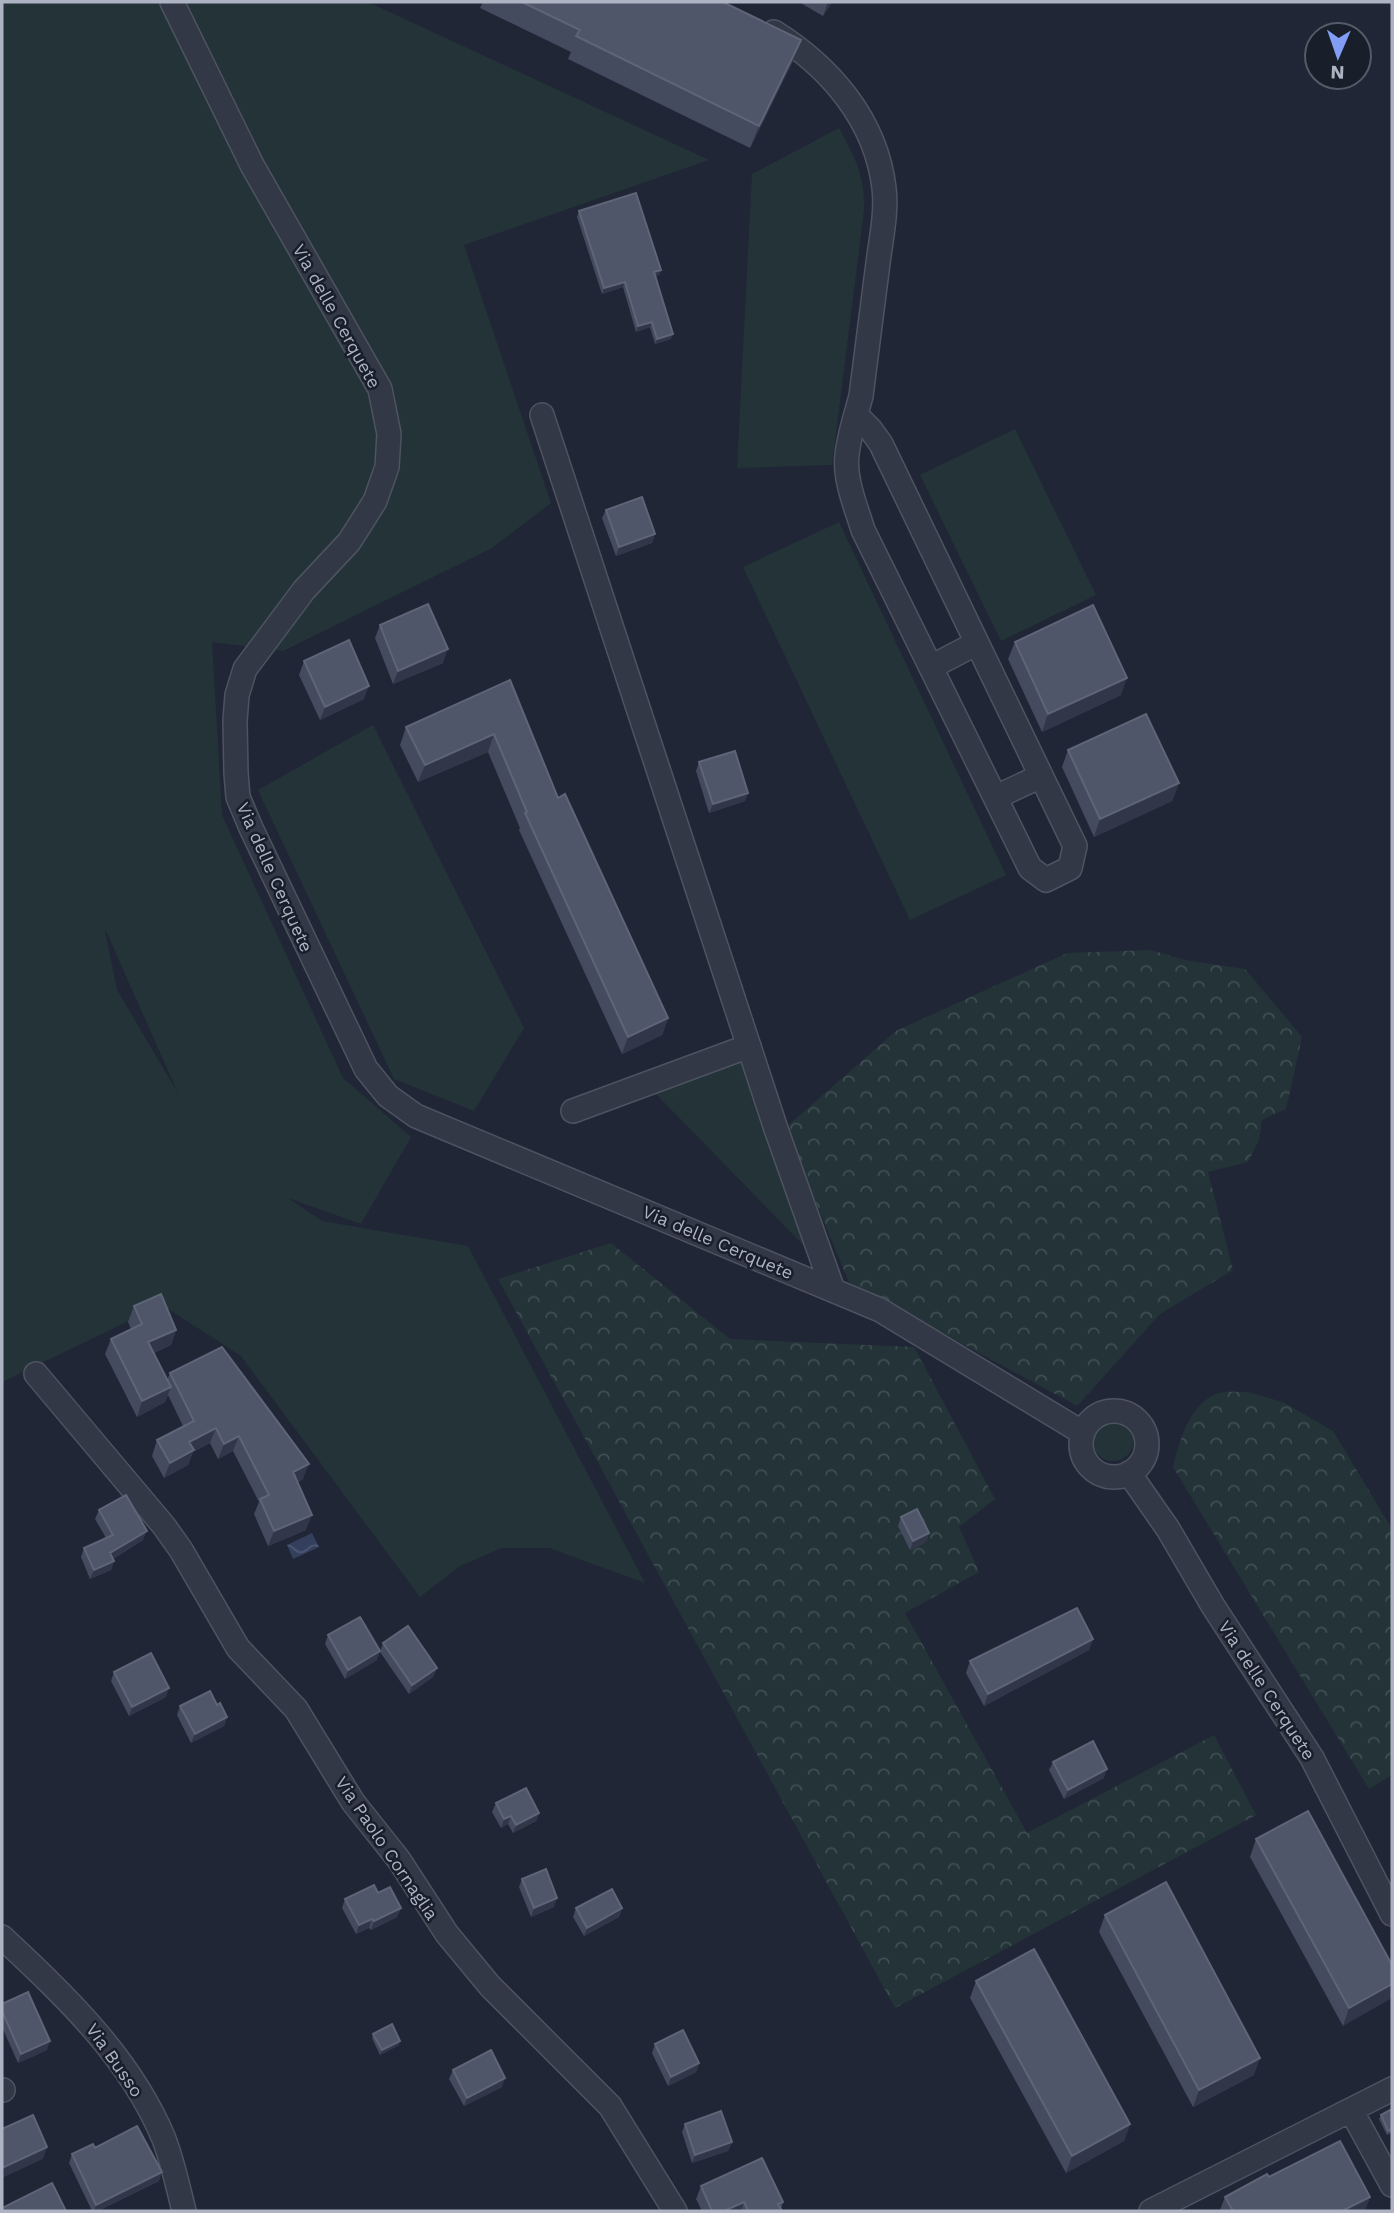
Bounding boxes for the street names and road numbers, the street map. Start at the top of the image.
street label: Via delle Cerquete [289,240,385,392]
street label: Via delle Cerquete [233,799,317,955]
street label: Via delle Cerquete [639,1201,797,1283]
street label: Via delle Cerquete [1214,1616,1320,1764]
street label: Via Paolo Cornaglia [331,1772,443,1924]
street label: Via Busso [82,2019,148,2101]

